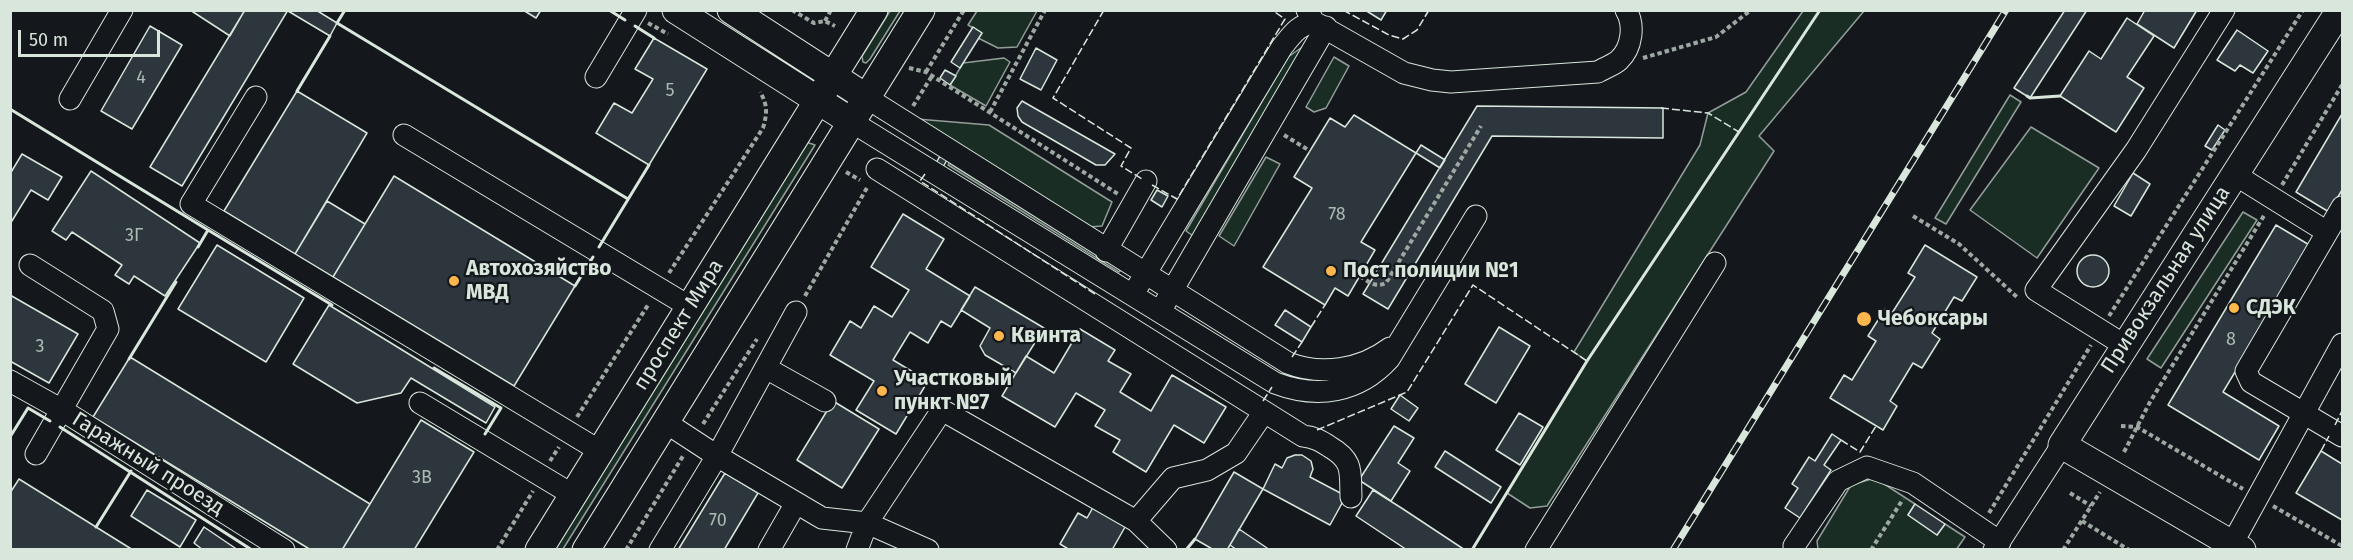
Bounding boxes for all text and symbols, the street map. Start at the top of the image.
scale bar [21,18,164,56]
text: 50 m [29,29,68,51]
house number: 4 [136,67,146,89]
house number: 5 [665,80,675,102]
street label: Привокзальная улица [2096,182,2236,378]
house number: 78 [1328,204,1346,226]
house number: 3Г [125,225,143,247]
street label: проспект Мира [629,255,729,395]
place label: Автохозяйство МВД [466,256,612,306]
place label: Пост полиции №1 [1343,258,1519,284]
marker: Пост полиции №1 [1324,264,1338,278]
marker: Автохозяйство МВД [447,274,461,288]
place label: СДЭК [2246,295,2296,321]
marker: СДЭК [2227,301,2241,315]
place label: Чебоксары [1878,306,1988,332]
marker: Чебоксары [1855,310,1873,328]
place label: Квинта [1011,323,1081,349]
marker: Квинта [992,329,1006,343]
house number: 8 [2226,329,2236,351]
house number: 3 [36,336,44,358]
place label: Участковый пункт №7 [894,366,1012,416]
marker: Участковый пункт №7 [875,384,889,398]
street label: Гаражный проезд [67,407,229,521]
house number: 3В [412,467,432,489]
house number: 70 [709,510,727,532]

